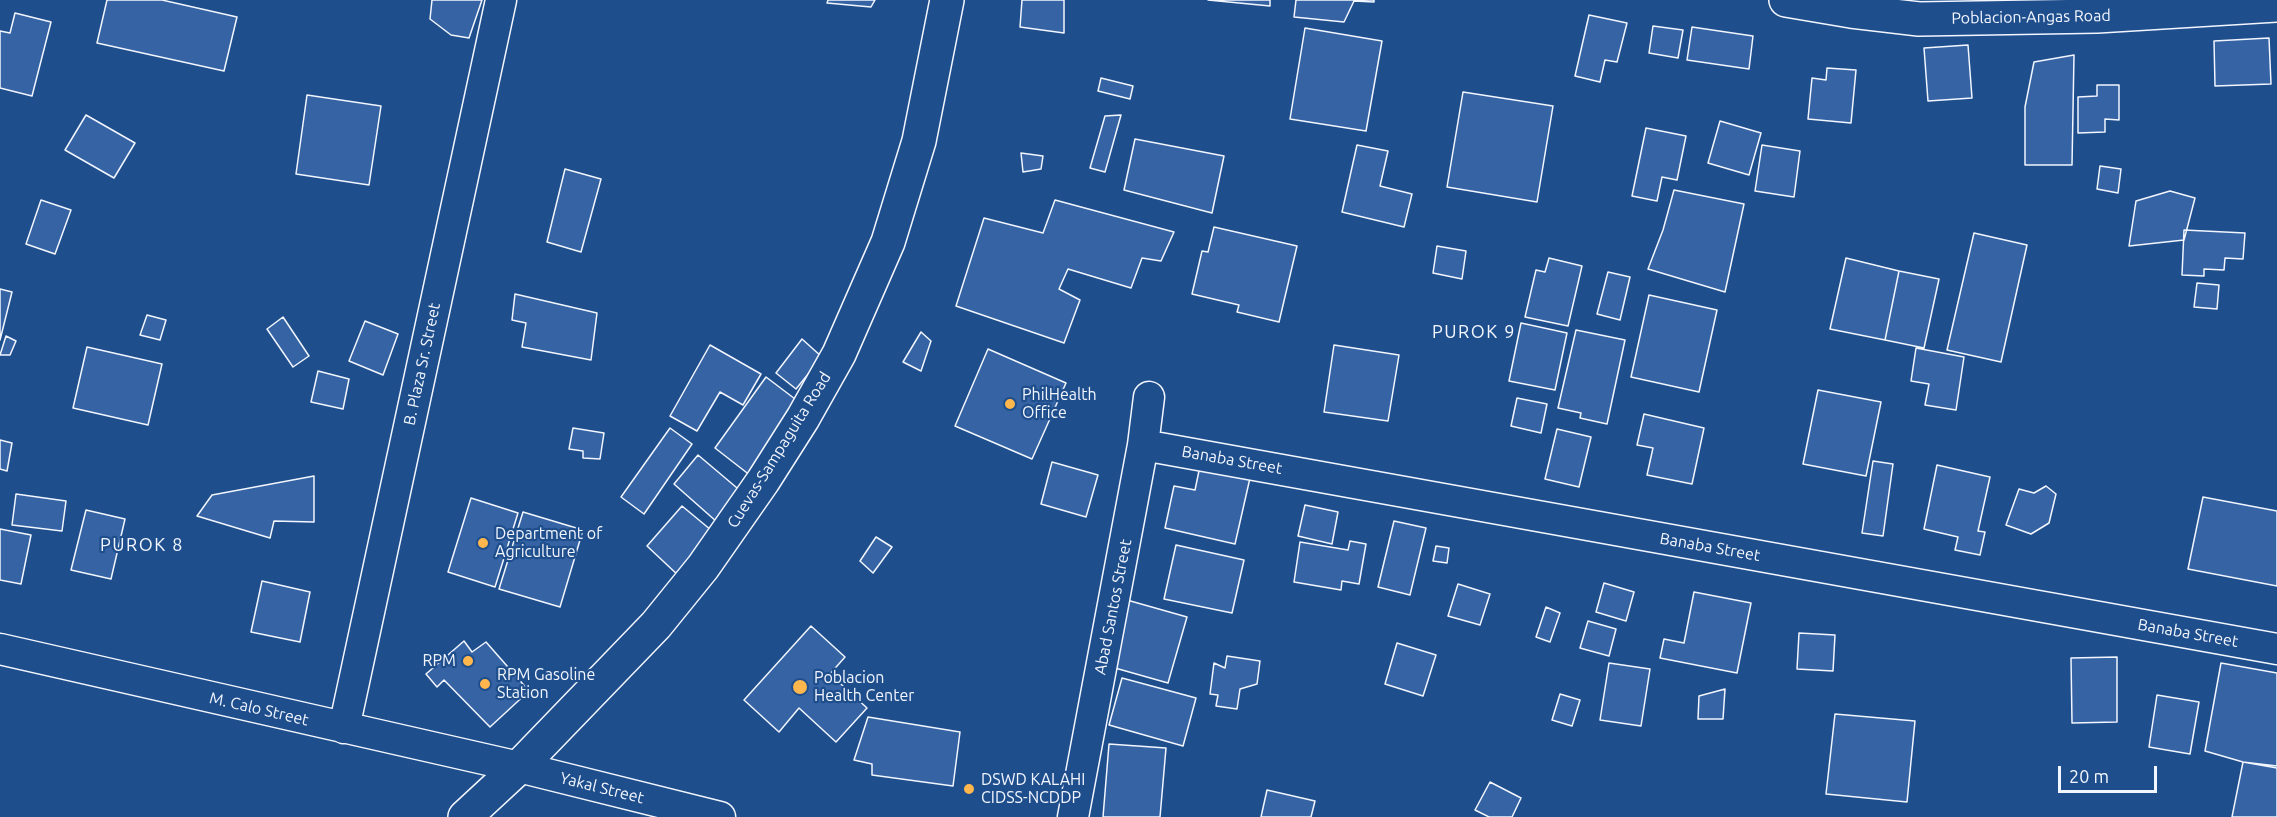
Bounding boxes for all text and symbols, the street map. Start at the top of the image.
street label: Poblacion-Angas Road [1951,6,2111,28]
street label: B. Plaza Sr. Street [400,301,444,427]
district label: PUROK 9 [1432,321,1516,343]
street label: Cuevas-Sampaguita Road [723,368,835,532]
place label: PhilHealth Office [1022,385,1097,423]
marker: PhilHealth Office [1003,397,1017,411]
street label: Banaba Street [1180,442,1284,478]
place label: Department of Agriculture [495,524,602,562]
street label: Banaba Street [1658,529,1762,565]
district label: PUROK 8 [100,534,184,556]
marker: Department of Agriculture [476,536,490,550]
street label: Abad Santos Street [1090,538,1136,676]
street label: Banaba Street [2136,615,2240,651]
place label: RPM [423,651,456,671]
marker: RPM [461,654,475,668]
place label: RPM Gasoline Station [497,665,595,703]
place label: Poblacion Health Center [814,668,914,706]
marker: RPM Gasoline Station [478,677,492,691]
marker: Poblacion Health Center [791,678,809,696]
street label: M. Calo Street [207,688,311,730]
scale bar [2061,754,2160,792]
text: 20 m [2069,766,2109,786]
street label: Yakal Street [558,768,646,808]
place label: DSWD KALAHI CIDSS-NCDDP [981,770,1085,808]
marker: DSWD KALAHI CIDSS-NCDDP [962,782,976,796]

